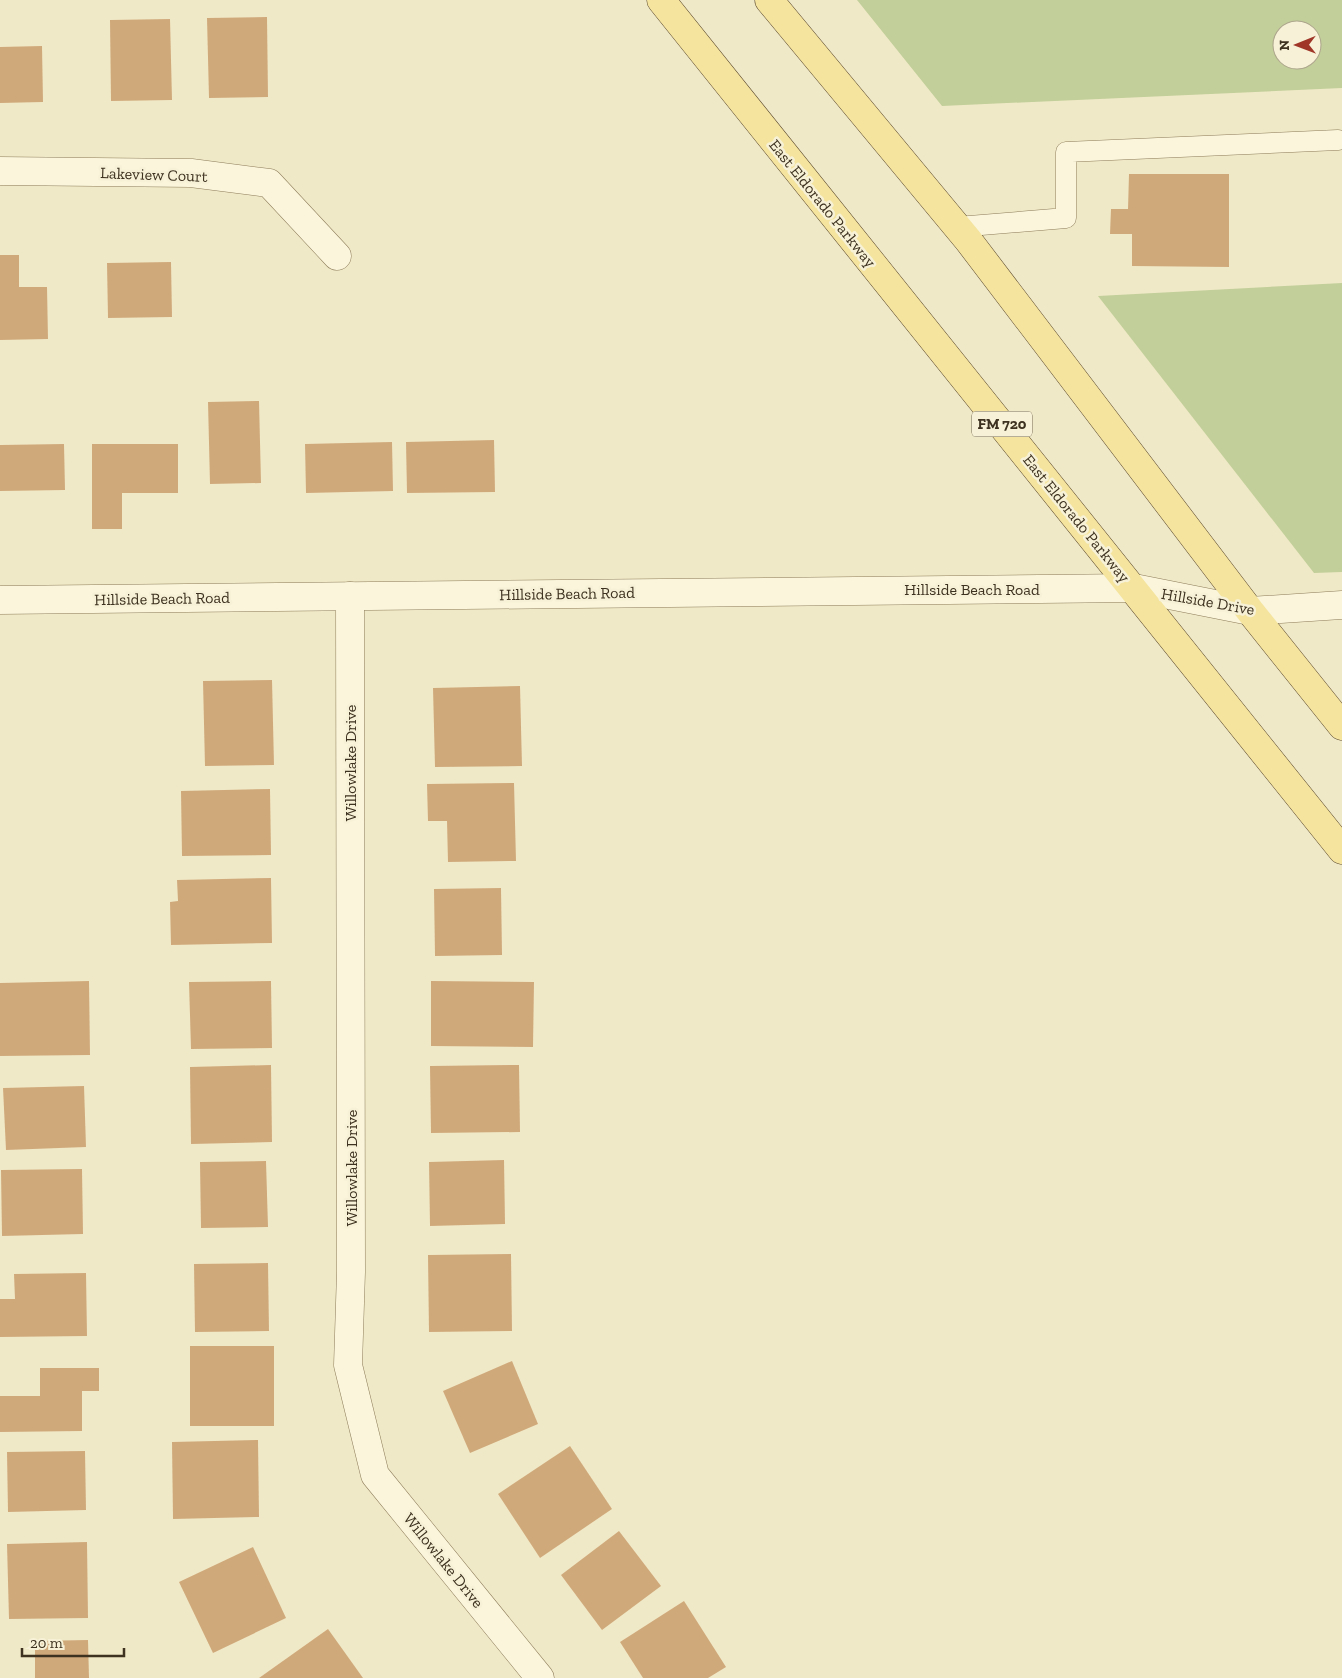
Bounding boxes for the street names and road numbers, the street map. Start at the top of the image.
street label: East Eldorado Parkway [765,136,881,272]
street label: Lakeview Court [100,163,208,186]
road number: FM 720 [972,412,1032,436]
street label: East Eldorado Parkway [1019,451,1135,587]
street label: Hillside Beach Road [904,580,1040,599]
street label: Hillside Beach Road [499,583,635,604]
street label: Hillside Drive [1160,584,1256,619]
street label: Hillside Beach Road [94,588,230,609]
street label: Willowlake Drive [341,705,360,821]
street label: Willowlake Drive [342,1110,361,1226]
street label: Willowlake Drive [400,1509,488,1612]

